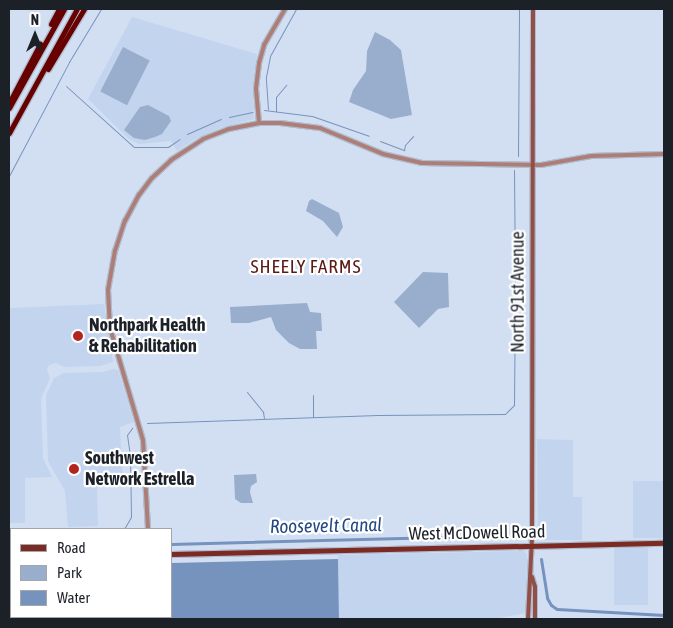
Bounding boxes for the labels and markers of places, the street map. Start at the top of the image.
place label: Northpark Health & Rehabilitation [89,315,205,358]
marker: Northpark Health & Rehabilitation [71,329,85,343]
place label: Southwest Network Estrella [85,448,194,490]
marker: Southwest Network Estrella [67,462,81,476]

